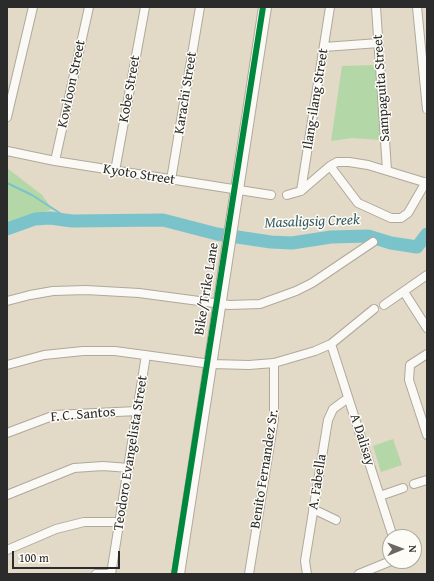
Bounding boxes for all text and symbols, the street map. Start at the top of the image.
street label: Sampaguita Street [370,34,394,142]
street label: Kowloon Street [54,38,90,130]
street label: Ilang-ilang Street [300,47,332,151]
street label: Karachi Street [171,50,201,136]
street label: Kobe Street [116,54,144,124]
street label: Kyoto Street [102,161,176,189]
water label: Masaligsig Creek [264,211,360,233]
street label: Bike/Trike Lane [191,241,223,337]
street label: Teodoro Evangelista Street [110,374,152,532]
street label: F. C. Santos [50,404,116,426]
street label: Benito Fernandez Sr. [247,408,283,530]
street label: A Dalisay [346,412,378,468]
street label: A. Fabella [305,453,331,511]
north arrow [382,529,422,569]
scale bar [14,543,122,569]
text: N [405,545,421,553]
text: 100 m [19,549,49,566]

